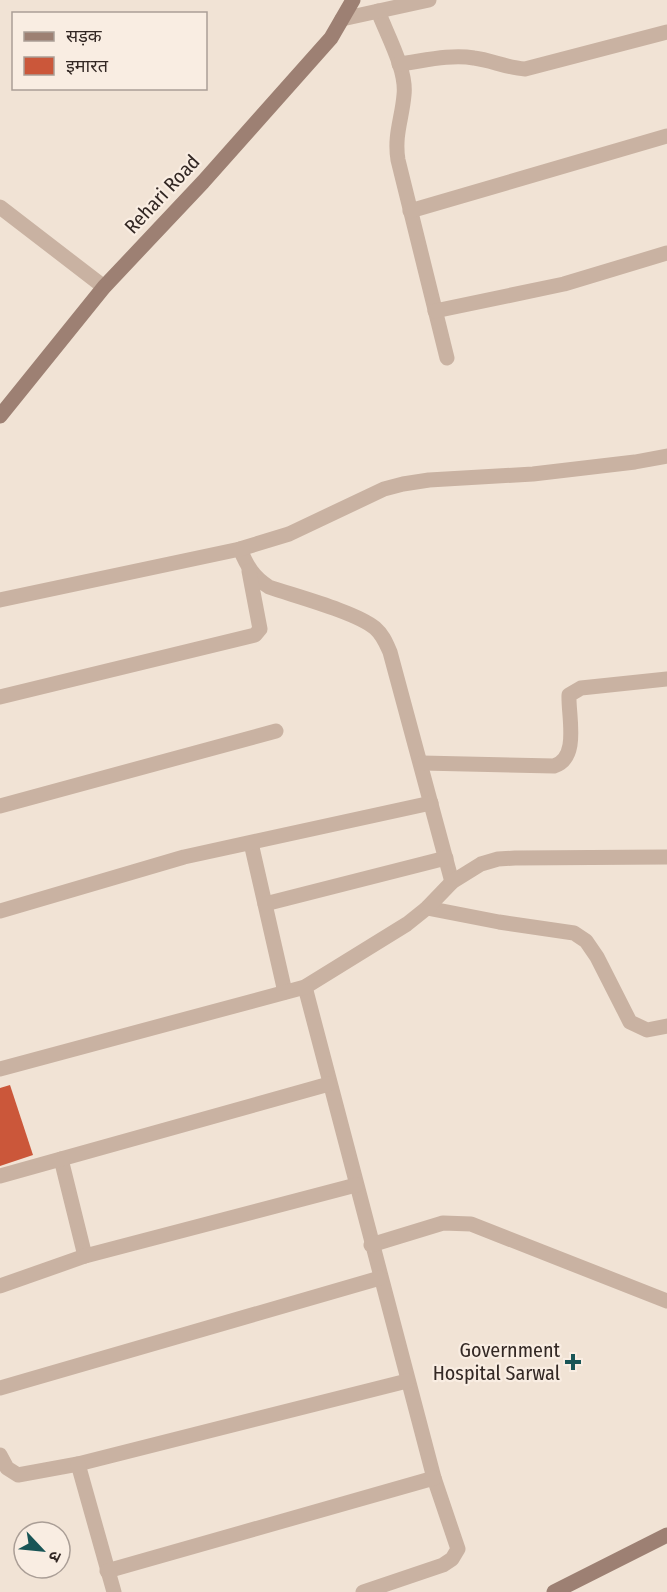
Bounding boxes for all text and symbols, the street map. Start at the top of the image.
legend [12,12,207,90]
text: सड़क [66,25,103,47]
text: इमारत [66,55,109,77]
street label: Rehari Road [119,150,205,238]
place label: Government Hospital Sarwal [433,1338,560,1385]
marker: Government Hospital Sarwal [564,1353,582,1371]
north arrow [12,1520,72,1580]
text: उ [44,1548,66,1565]

